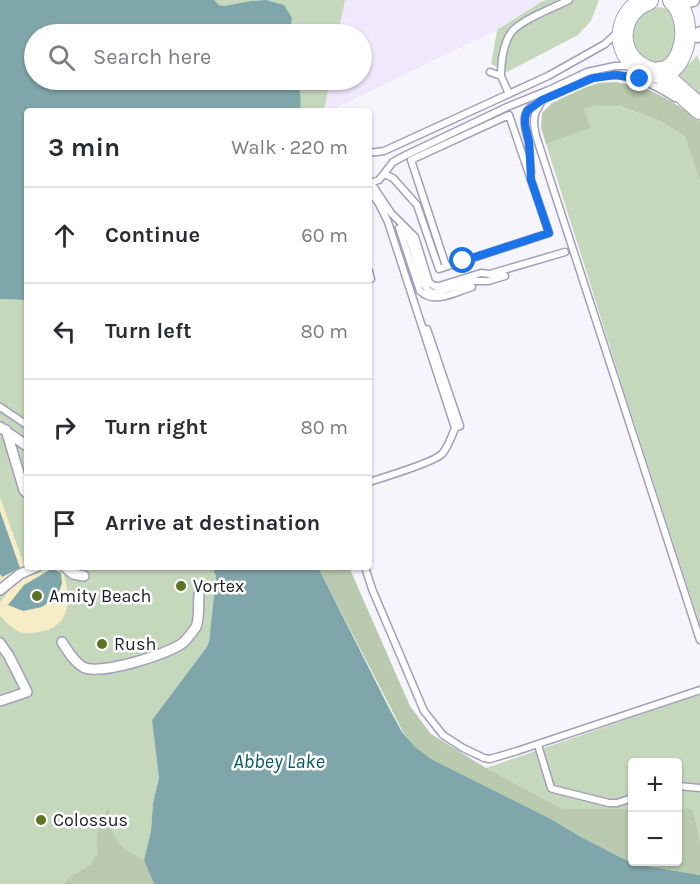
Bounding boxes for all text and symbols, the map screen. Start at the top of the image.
search box [24,24,372,90]
icon: search [45,41,78,74]
text: Search here [93,44,211,70]
route end [626,65,652,91]
text: 3 min [48,132,120,163]
text: Walk · 220 m [231,136,348,159]
icon: ahead [48,219,81,252]
text: Continue [105,222,200,248]
text: 60 m [301,224,348,247]
route start [449,247,475,273]
icon: left [48,315,81,348]
text: Turn left [105,318,192,344]
text: 80 m [300,320,348,343]
icon: right [48,411,81,444]
text: Turn right [105,414,208,440]
text: 80 m [300,416,348,439]
icon: arrive [48,507,81,540]
text: Arrive at destination [105,510,320,536]
place label: Vortex [193,575,244,597]
marker: Vortex [174,579,188,593]
place label: Amity Beach [49,585,151,607]
marker: Amity Beach [30,589,44,603]
place label: Rush [114,633,156,655]
marker: Rush [95,637,109,651]
water label: Abbey Lake [233,750,325,773]
map controls [628,758,682,866]
button: + [628,758,682,812]
place label: Colossus [53,809,128,831]
button: − [628,812,682,866]
marker: Colossus [34,813,48,827]

